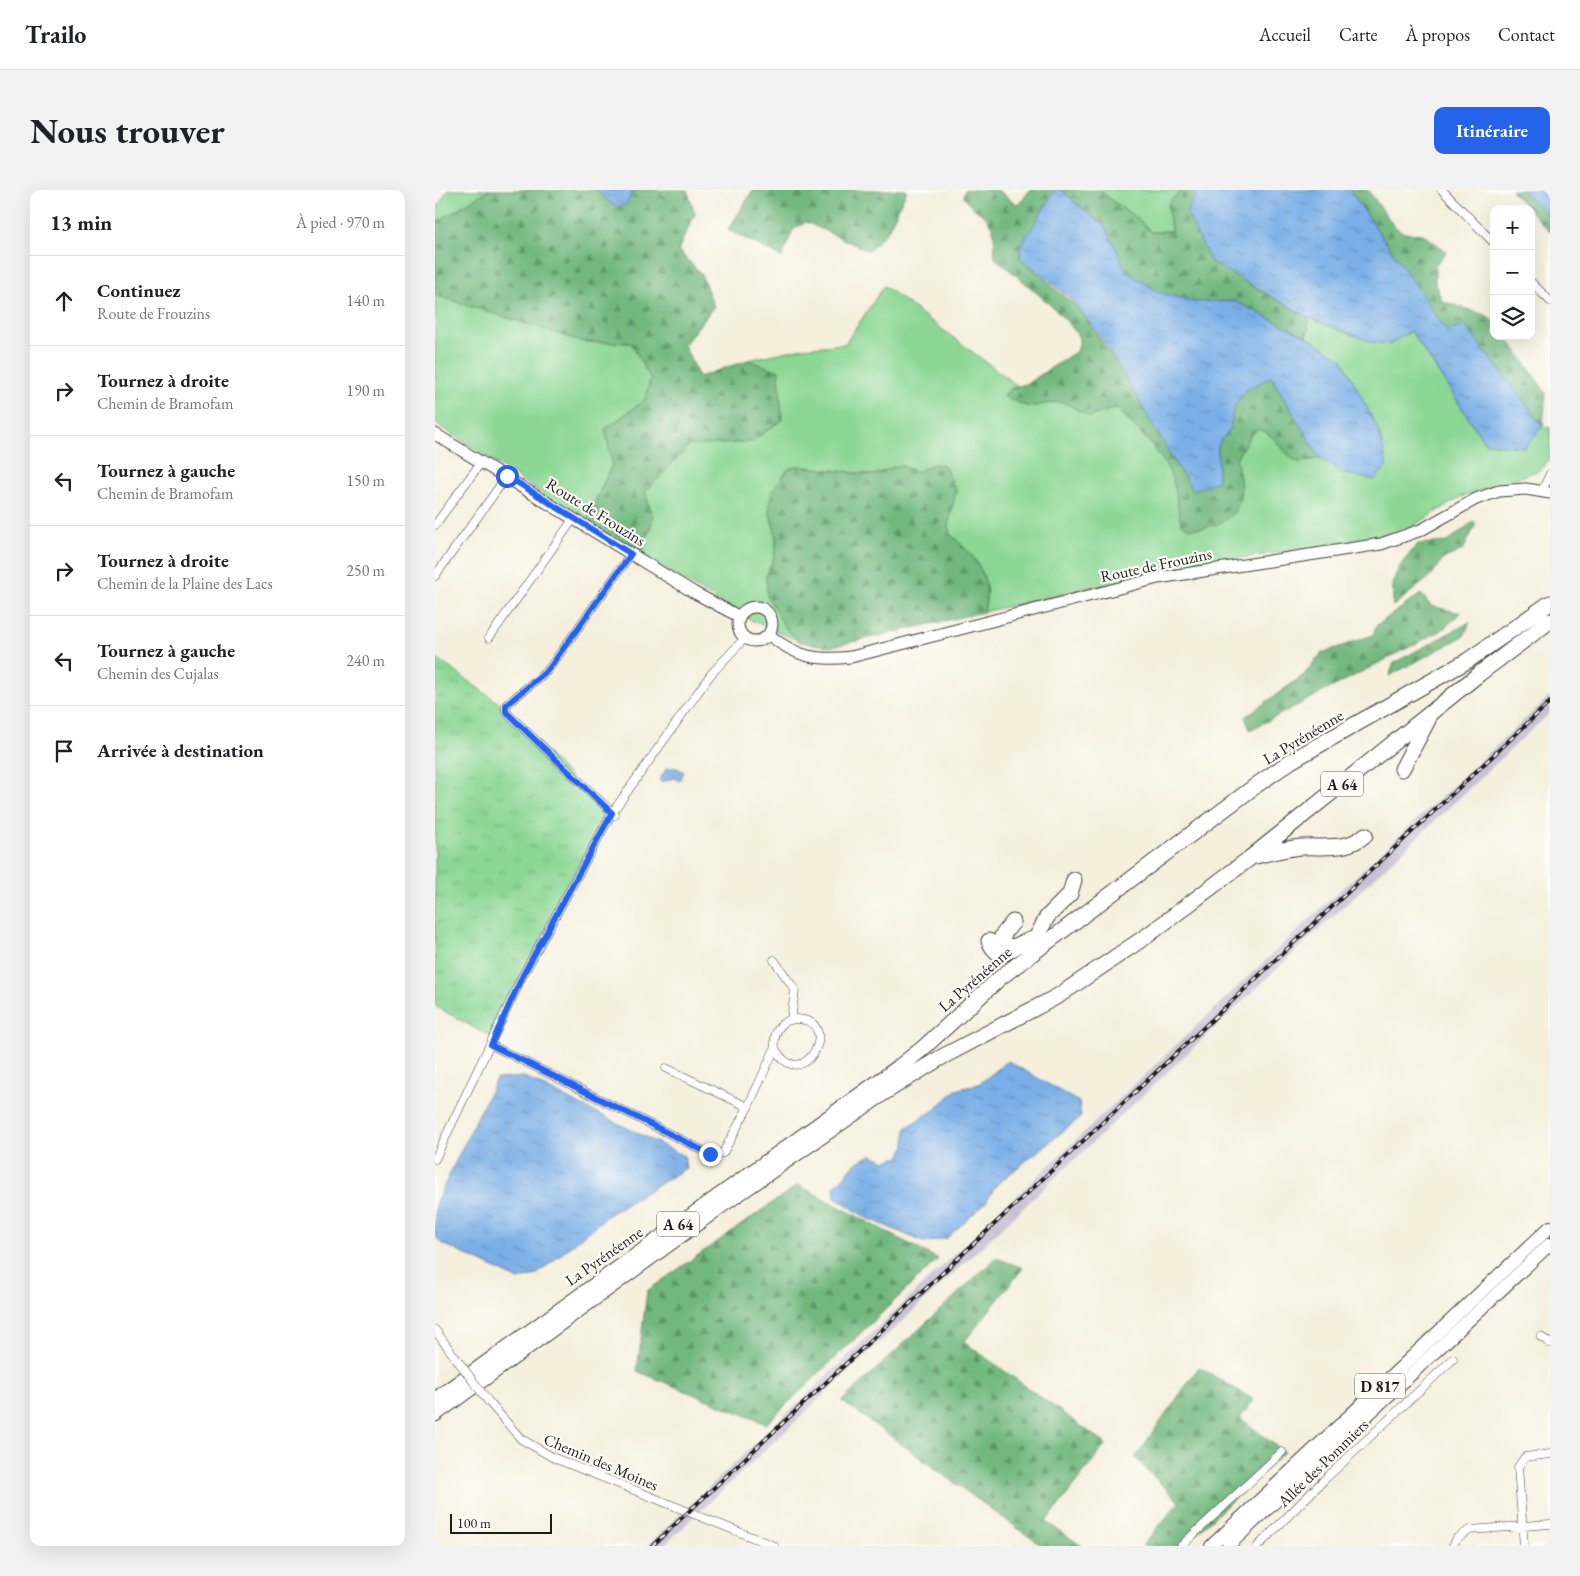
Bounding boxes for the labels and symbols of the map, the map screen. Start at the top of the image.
route start [496,465,519,488]
street label: Route de Frouzins [542,473,650,551]
street label: Route de Frouzins [1098,543,1214,587]
street label: La Pyrénéenne [1259,705,1347,769]
road number: A 64 [1321,772,1363,796]
street label: La Pyrénéenne [934,941,1016,1017]
route end [699,1143,722,1166]
road number: A 64 [657,1212,699,1236]
street label: La Pyrénéenne [561,1222,647,1290]
road number: D 817 [1355,1374,1405,1398]
street label: Allée des Pommiers [1272,1414,1373,1512]
street label: Chemin des Moines [541,1428,661,1496]
scale bar [450,1511,553,1534]

